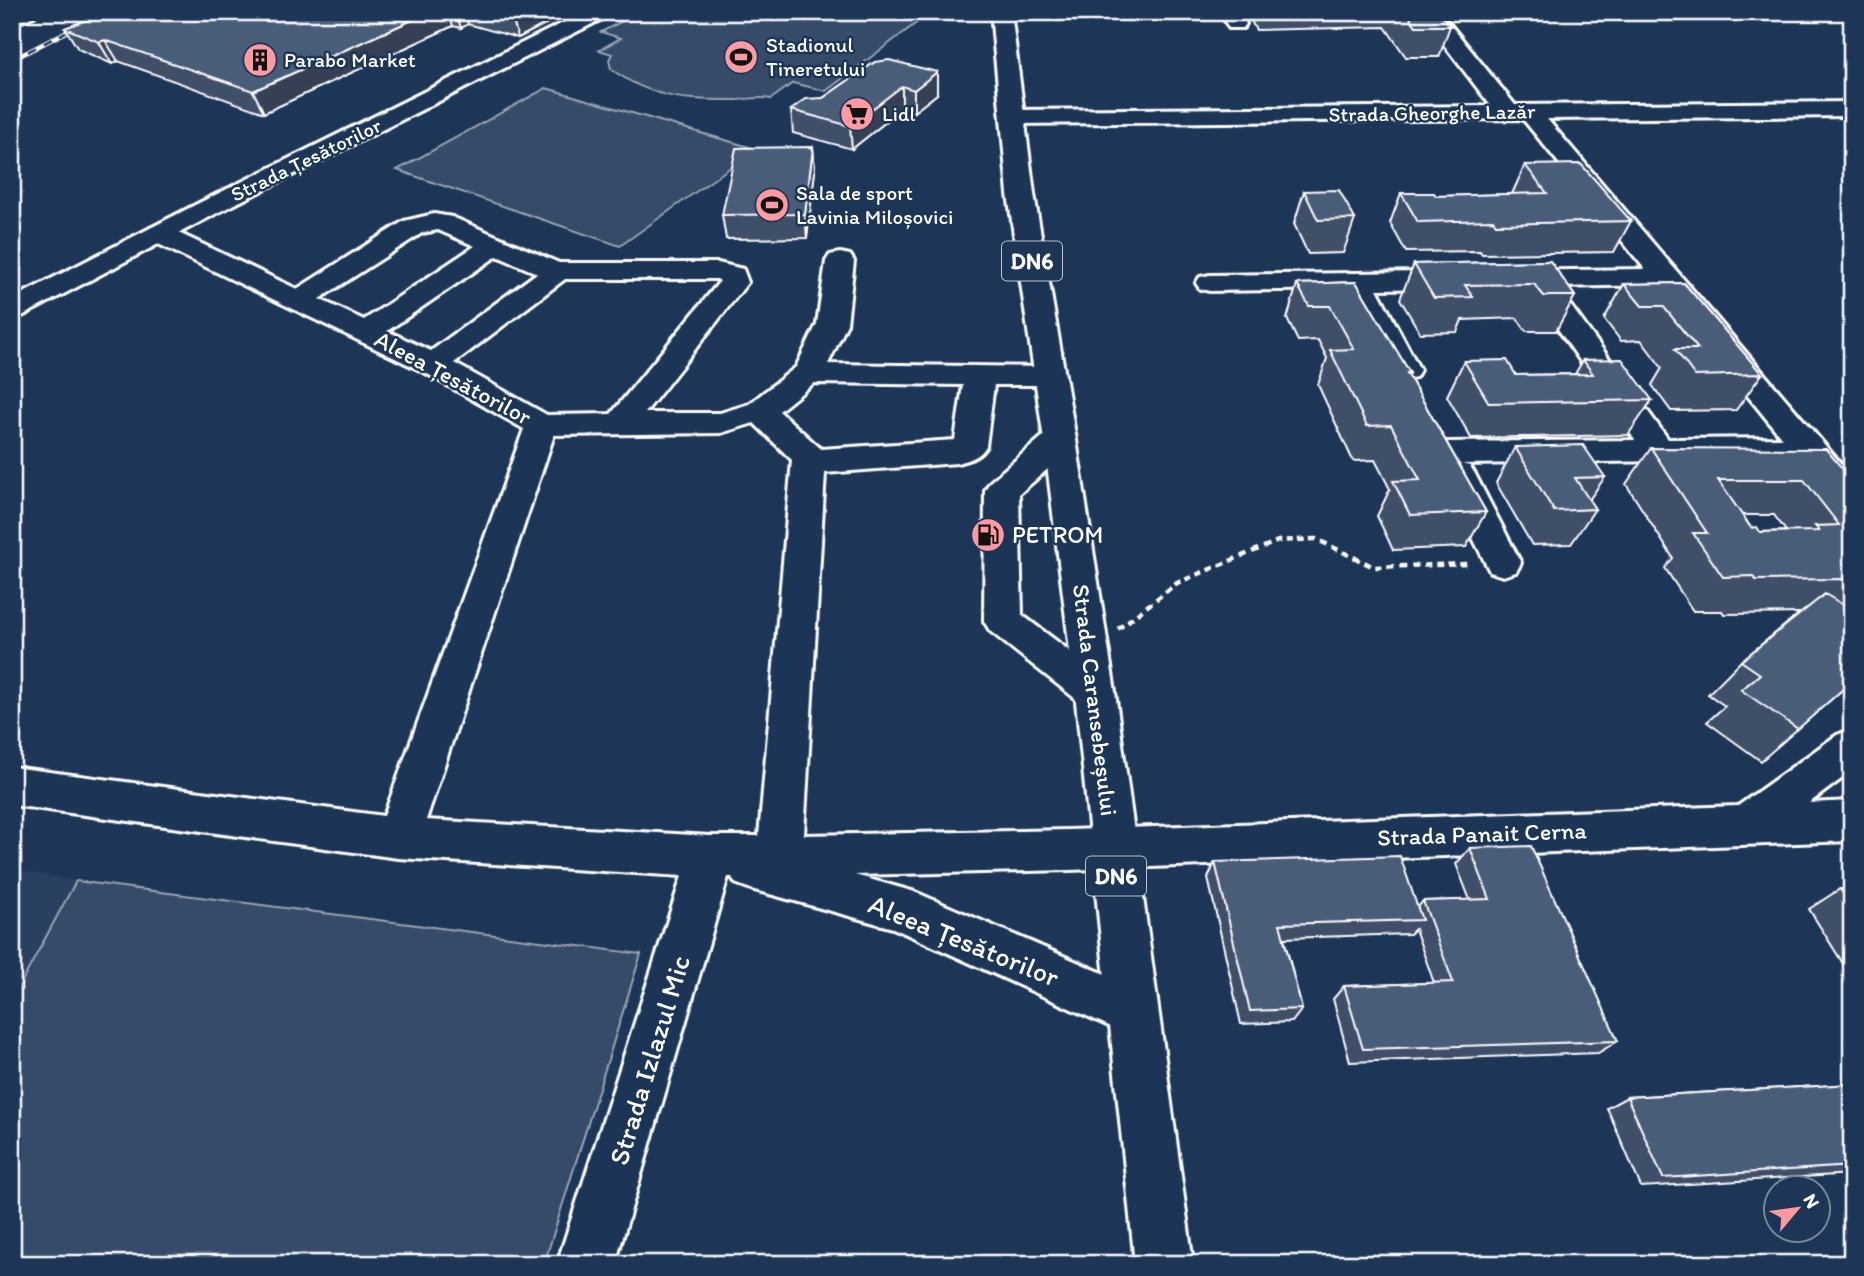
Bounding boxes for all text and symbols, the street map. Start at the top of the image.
place label: Stadionul Tineretului [766,32,865,81]
sports icon: Stadionul Tineretului [722,38,760,76]
building icon: Parabo Market [241,41,279,79]
place label: Parabo Market [284,47,416,72]
supermarket icon: Lidl [838,95,876,133]
street label: Strada Gheorghe Lazăr [1328,98,1536,127]
place label: Lidl [882,101,916,126]
street label: Strada Țesătorilor [227,112,385,207]
place label: Sala de sport Lavinia Miloșovici [796,180,953,229]
sports icon: Sala de sport Lavinia Miloșovici [753,186,791,224]
road number: DN6 [1002,242,1062,280]
street label: Aleea Țesătorilor [370,324,537,431]
fuel station icon: PETROM [969,516,1007,554]
place label: PETROM [1012,520,1103,549]
street label: Strada Caransebeșului [1067,582,1124,817]
street label: Strada Panait Cerna [1377,815,1588,852]
road number: DN6 [1086,856,1146,896]
street label: Aleea Țesătorilor [864,886,1065,994]
street label: Strada Izlazul Mic [601,951,697,1169]
north arrow [1762,1174,1832,1244]
text: N [1798,1190,1825,1212]

